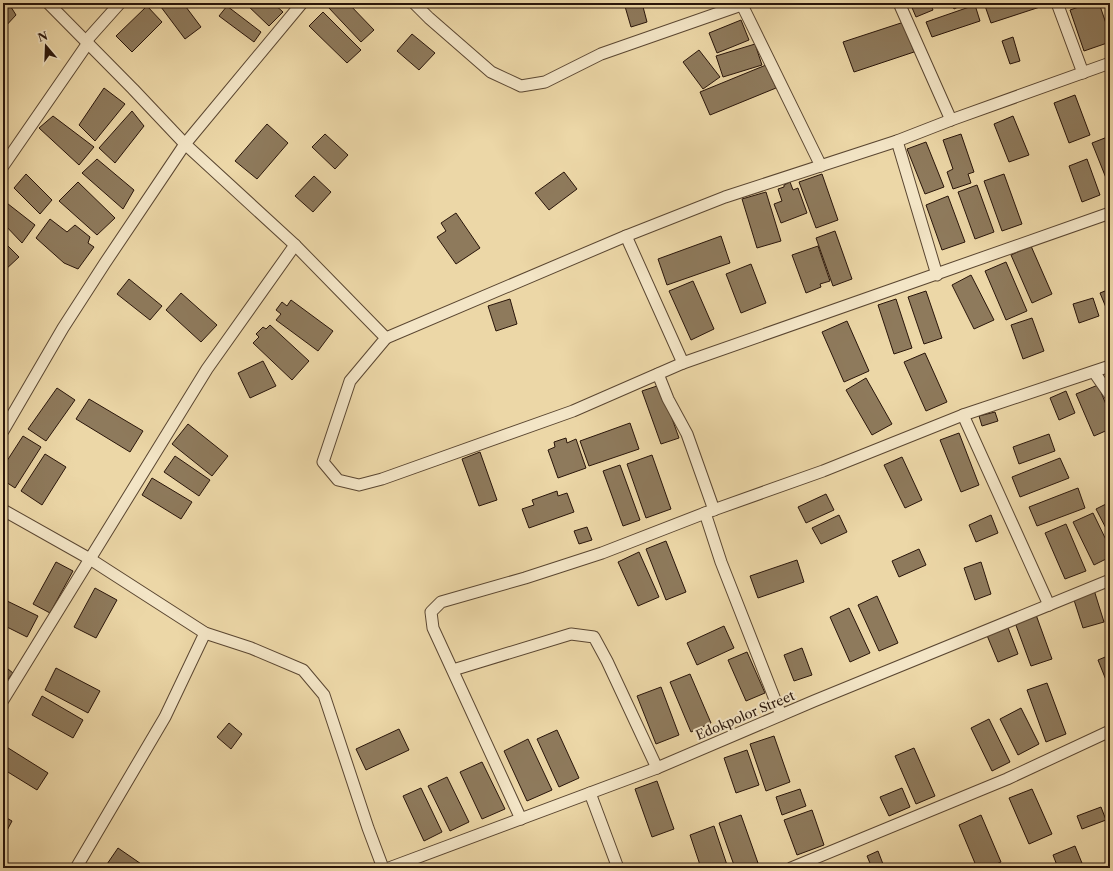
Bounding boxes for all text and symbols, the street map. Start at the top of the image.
north arrow [26,26,66,66]
text: N [36,28,50,45]
street label: Edokpolor Street [693,687,797,743]

